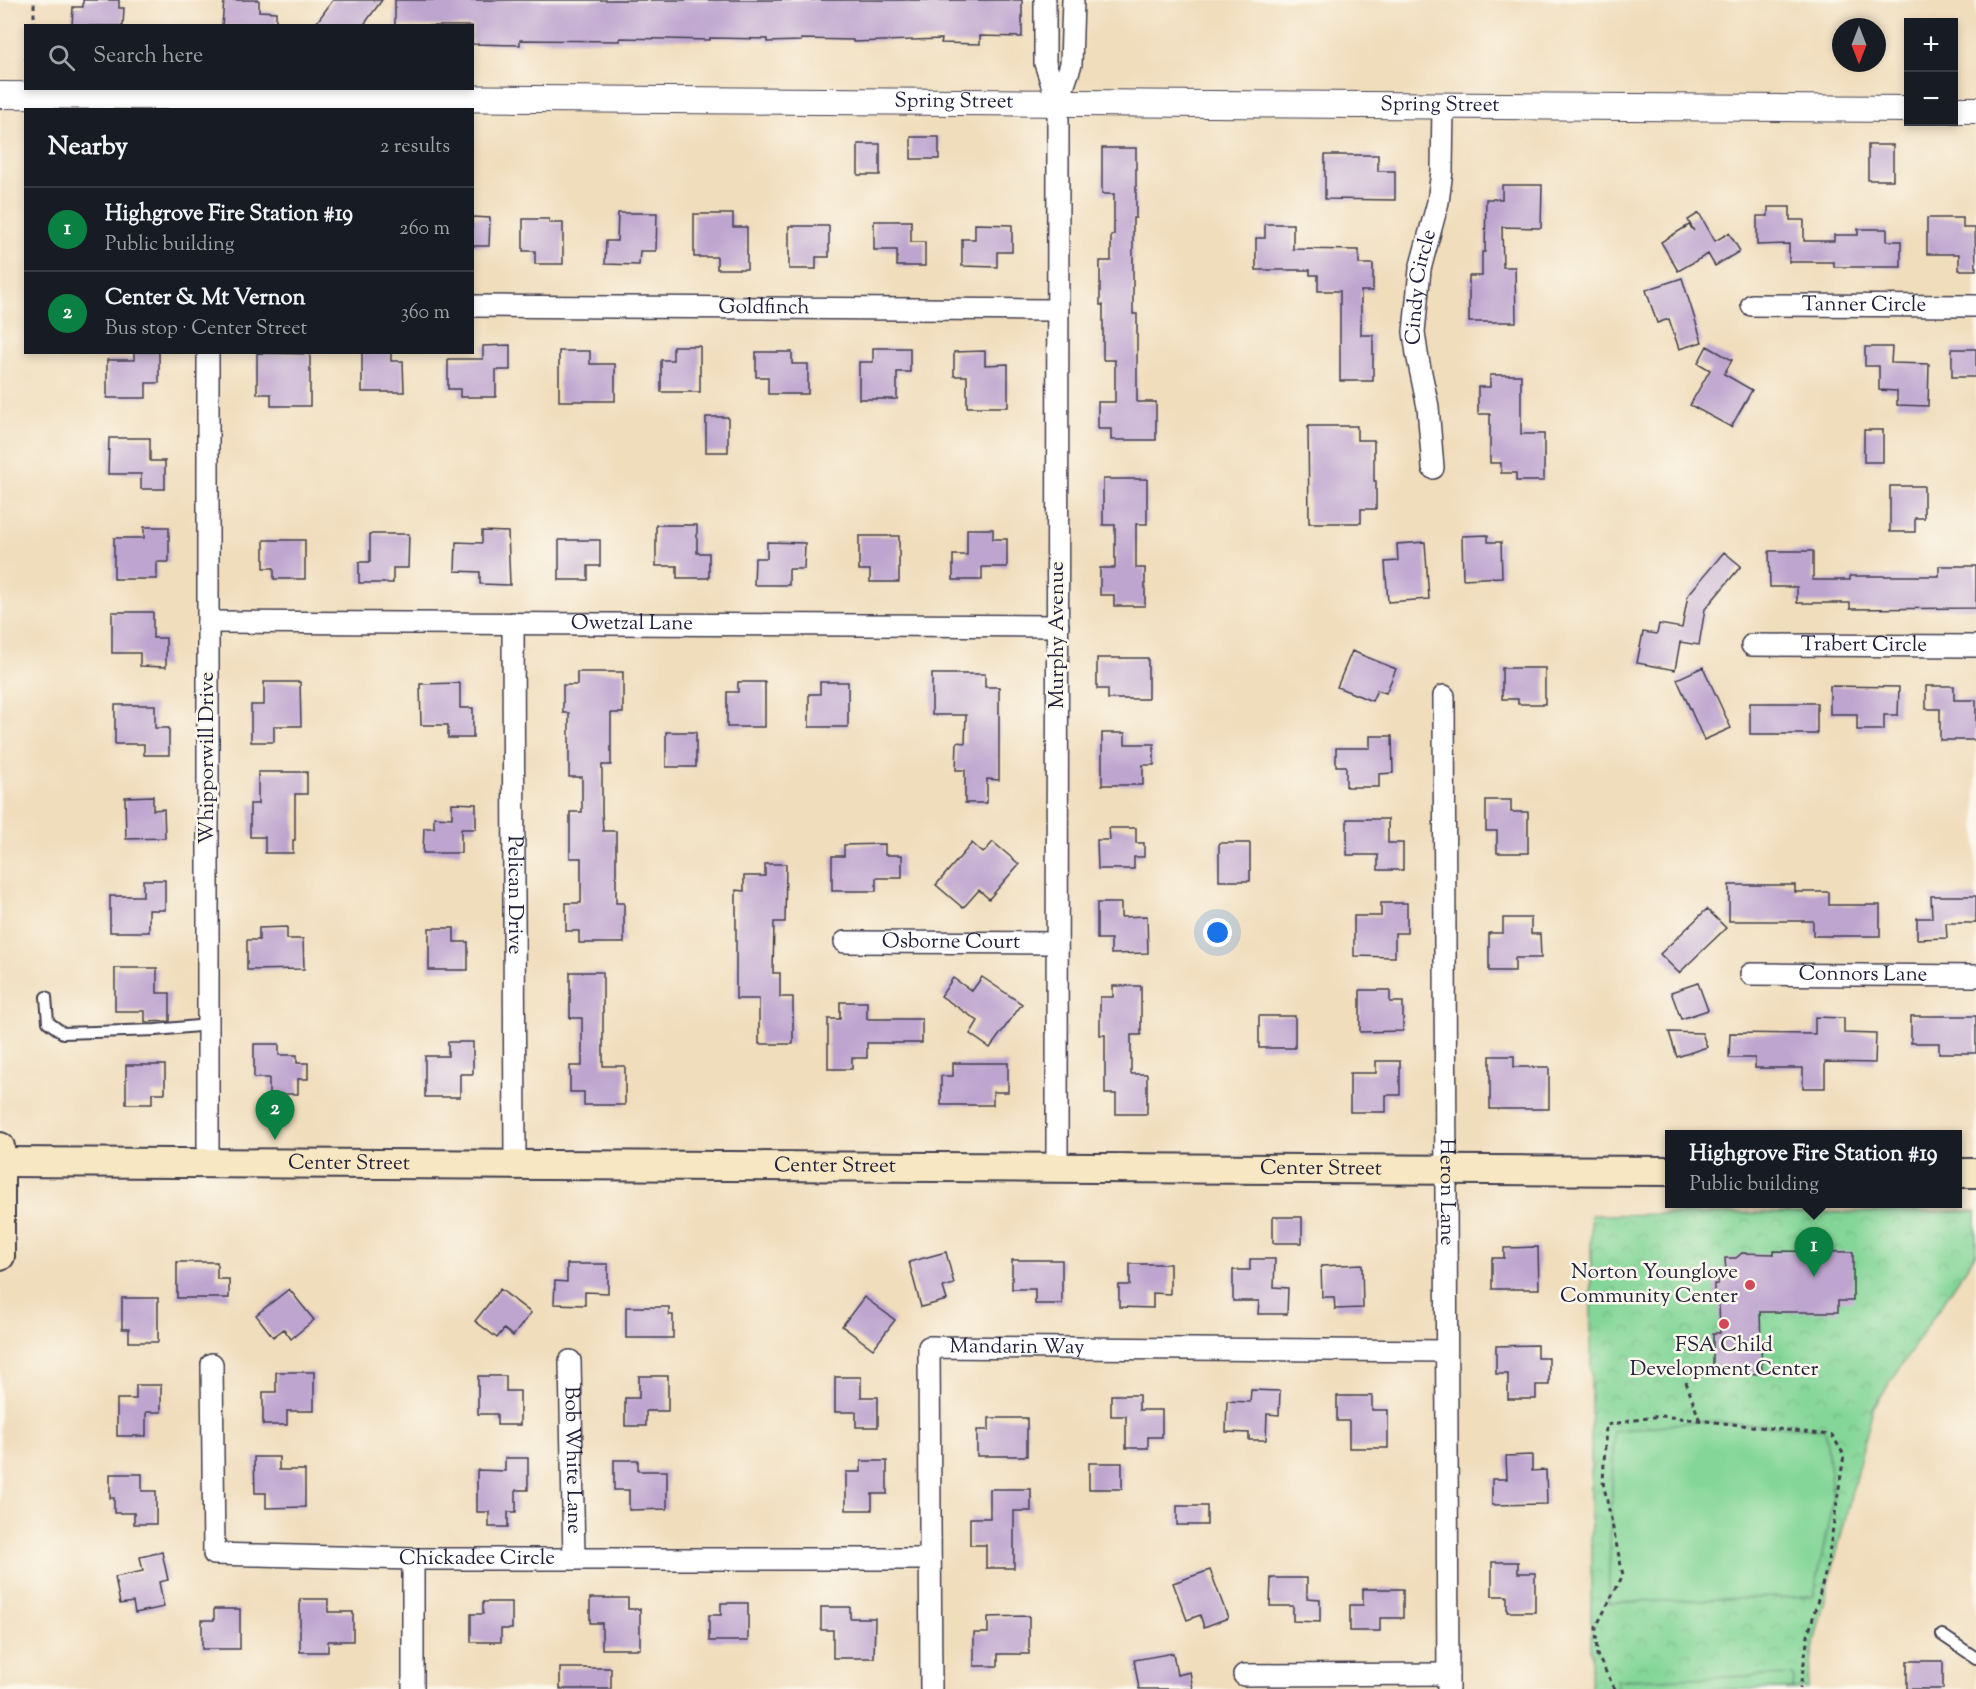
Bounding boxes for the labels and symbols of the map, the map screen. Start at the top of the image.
north arrow [1832,18,1886,72]
street label: Spring Street [894,87,1014,117]
street label: Spring Street [1380,90,1500,121]
street label: Cindy Circle [1399,226,1445,347]
street label: Tanner Circle [1802,290,1926,321]
street label: Goldfinch [718,293,810,323]
street label: Murphy Avenue [1043,561,1073,709]
street label: Owetzal Lane [571,609,693,639]
street label: Trabert Circle [1801,630,1927,661]
street label: Whipporwill Drive [193,672,223,844]
street label: Pelican Drive [499,835,529,955]
your location [1203,918,1232,947]
street label: Osborne Court [882,927,1020,958]
street label: Connors Lane [1798,959,1928,991]
pin: 2 [256,1090,294,1140]
street label: Heron Lane [1431,1138,1461,1246]
street label: Center Street [288,1149,410,1179]
street label: Center Street [774,1151,896,1182]
street label: Center Street [1260,1154,1382,1184]
pin: 1 [1794,1228,1834,1277]
place label: Norton Younglove Community Center [1560,1258,1738,1312]
marker: Norton Younglove Community Center [1743,1278,1757,1292]
marker: FSA Child Development Center [1717,1317,1731,1331]
place label: FSA Child Development Center [1630,1331,1818,1385]
street label: Mandarin Way [949,1332,1085,1363]
street label: Bob White Lane [556,1386,589,1534]
street label: Chickadee Circle [398,1544,555,1574]

